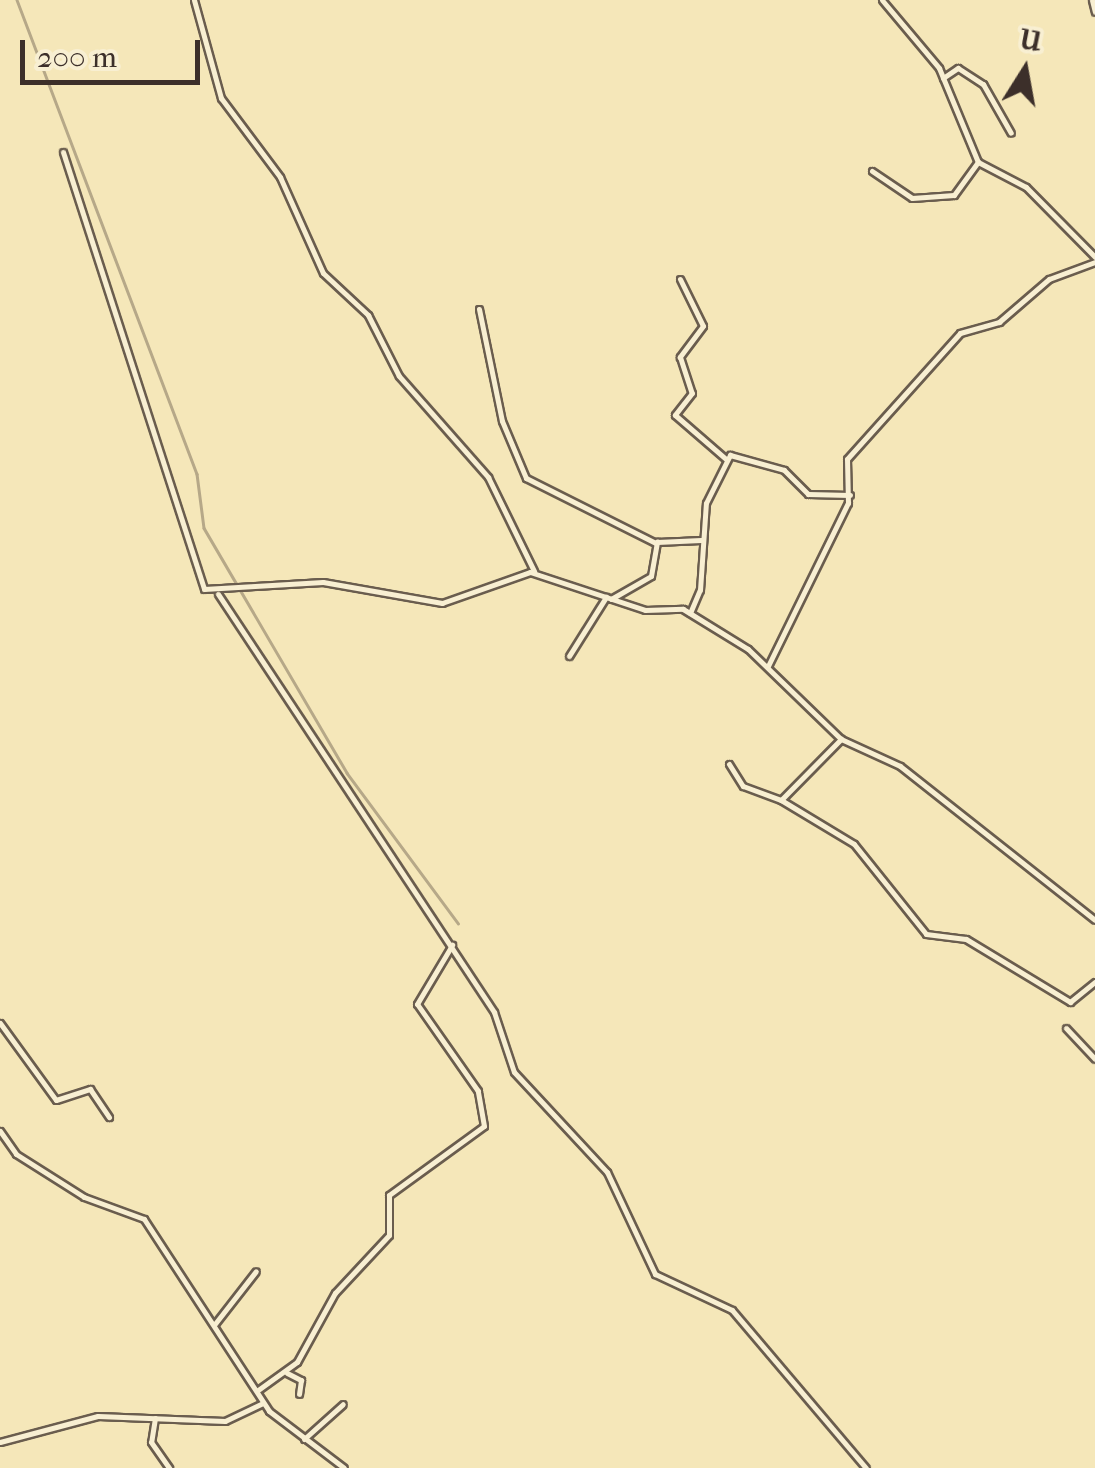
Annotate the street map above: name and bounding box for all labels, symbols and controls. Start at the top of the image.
scale bar [25,20,205,82]
north arrow [975,20,1075,120]
text: U [1017,22,1045,58]
text: 200 m [37,40,117,75]

